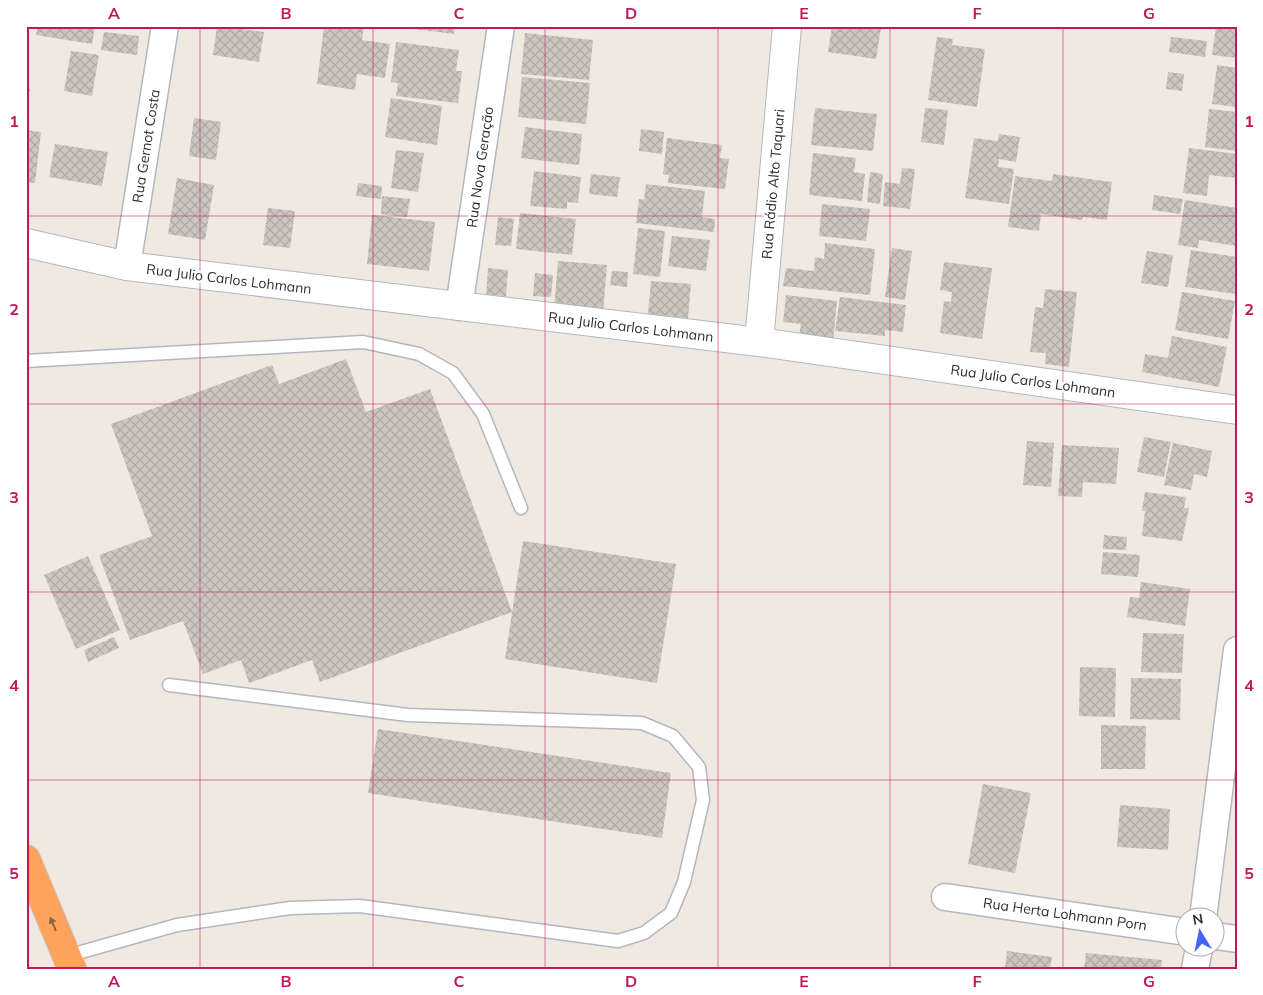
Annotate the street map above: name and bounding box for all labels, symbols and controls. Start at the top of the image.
text: A [108,3,120,23]
text: B [280,3,292,23]
text: C [454,3,465,23]
text: D [625,3,637,23]
text: E [799,3,809,23]
text: F [972,3,982,23]
text: G [1143,3,1155,23]
street label: Rua Gernot Costa [128,88,164,204]
street label: Rua Nova Geração [463,105,497,229]
street label: Rua Rádio Alto Taquari [757,108,789,260]
text: 1 [9,111,19,131]
text: 1 [1244,111,1254,131]
street label: Rua Julio Carlos Lohmann [145,260,313,298]
text: 2 [9,299,19,319]
text: 2 [1244,299,1254,319]
street label: Rua Julio Carlos Lohmann [547,308,715,346]
street label: Rua Julio Carlos Lohmann [949,361,1117,401]
text: 3 [9,487,19,507]
text: 3 [1244,487,1254,507]
text: 4 [9,675,19,695]
text: 4 [1244,675,1254,695]
text: 5 [9,863,19,883]
text: 5 [1244,863,1254,883]
street label: Rua Herta Lohmann Porn [982,894,1148,934]
north arrow [1176,908,1226,958]
text: N [1191,909,1205,929]
one-way arrow [49,917,57,931]
text: A [108,971,120,991]
text: B [280,971,292,991]
text: C [454,971,465,991]
text: D [625,971,637,991]
text: E [799,971,809,991]
text: F [972,971,982,991]
text: G [1143,971,1155,991]

